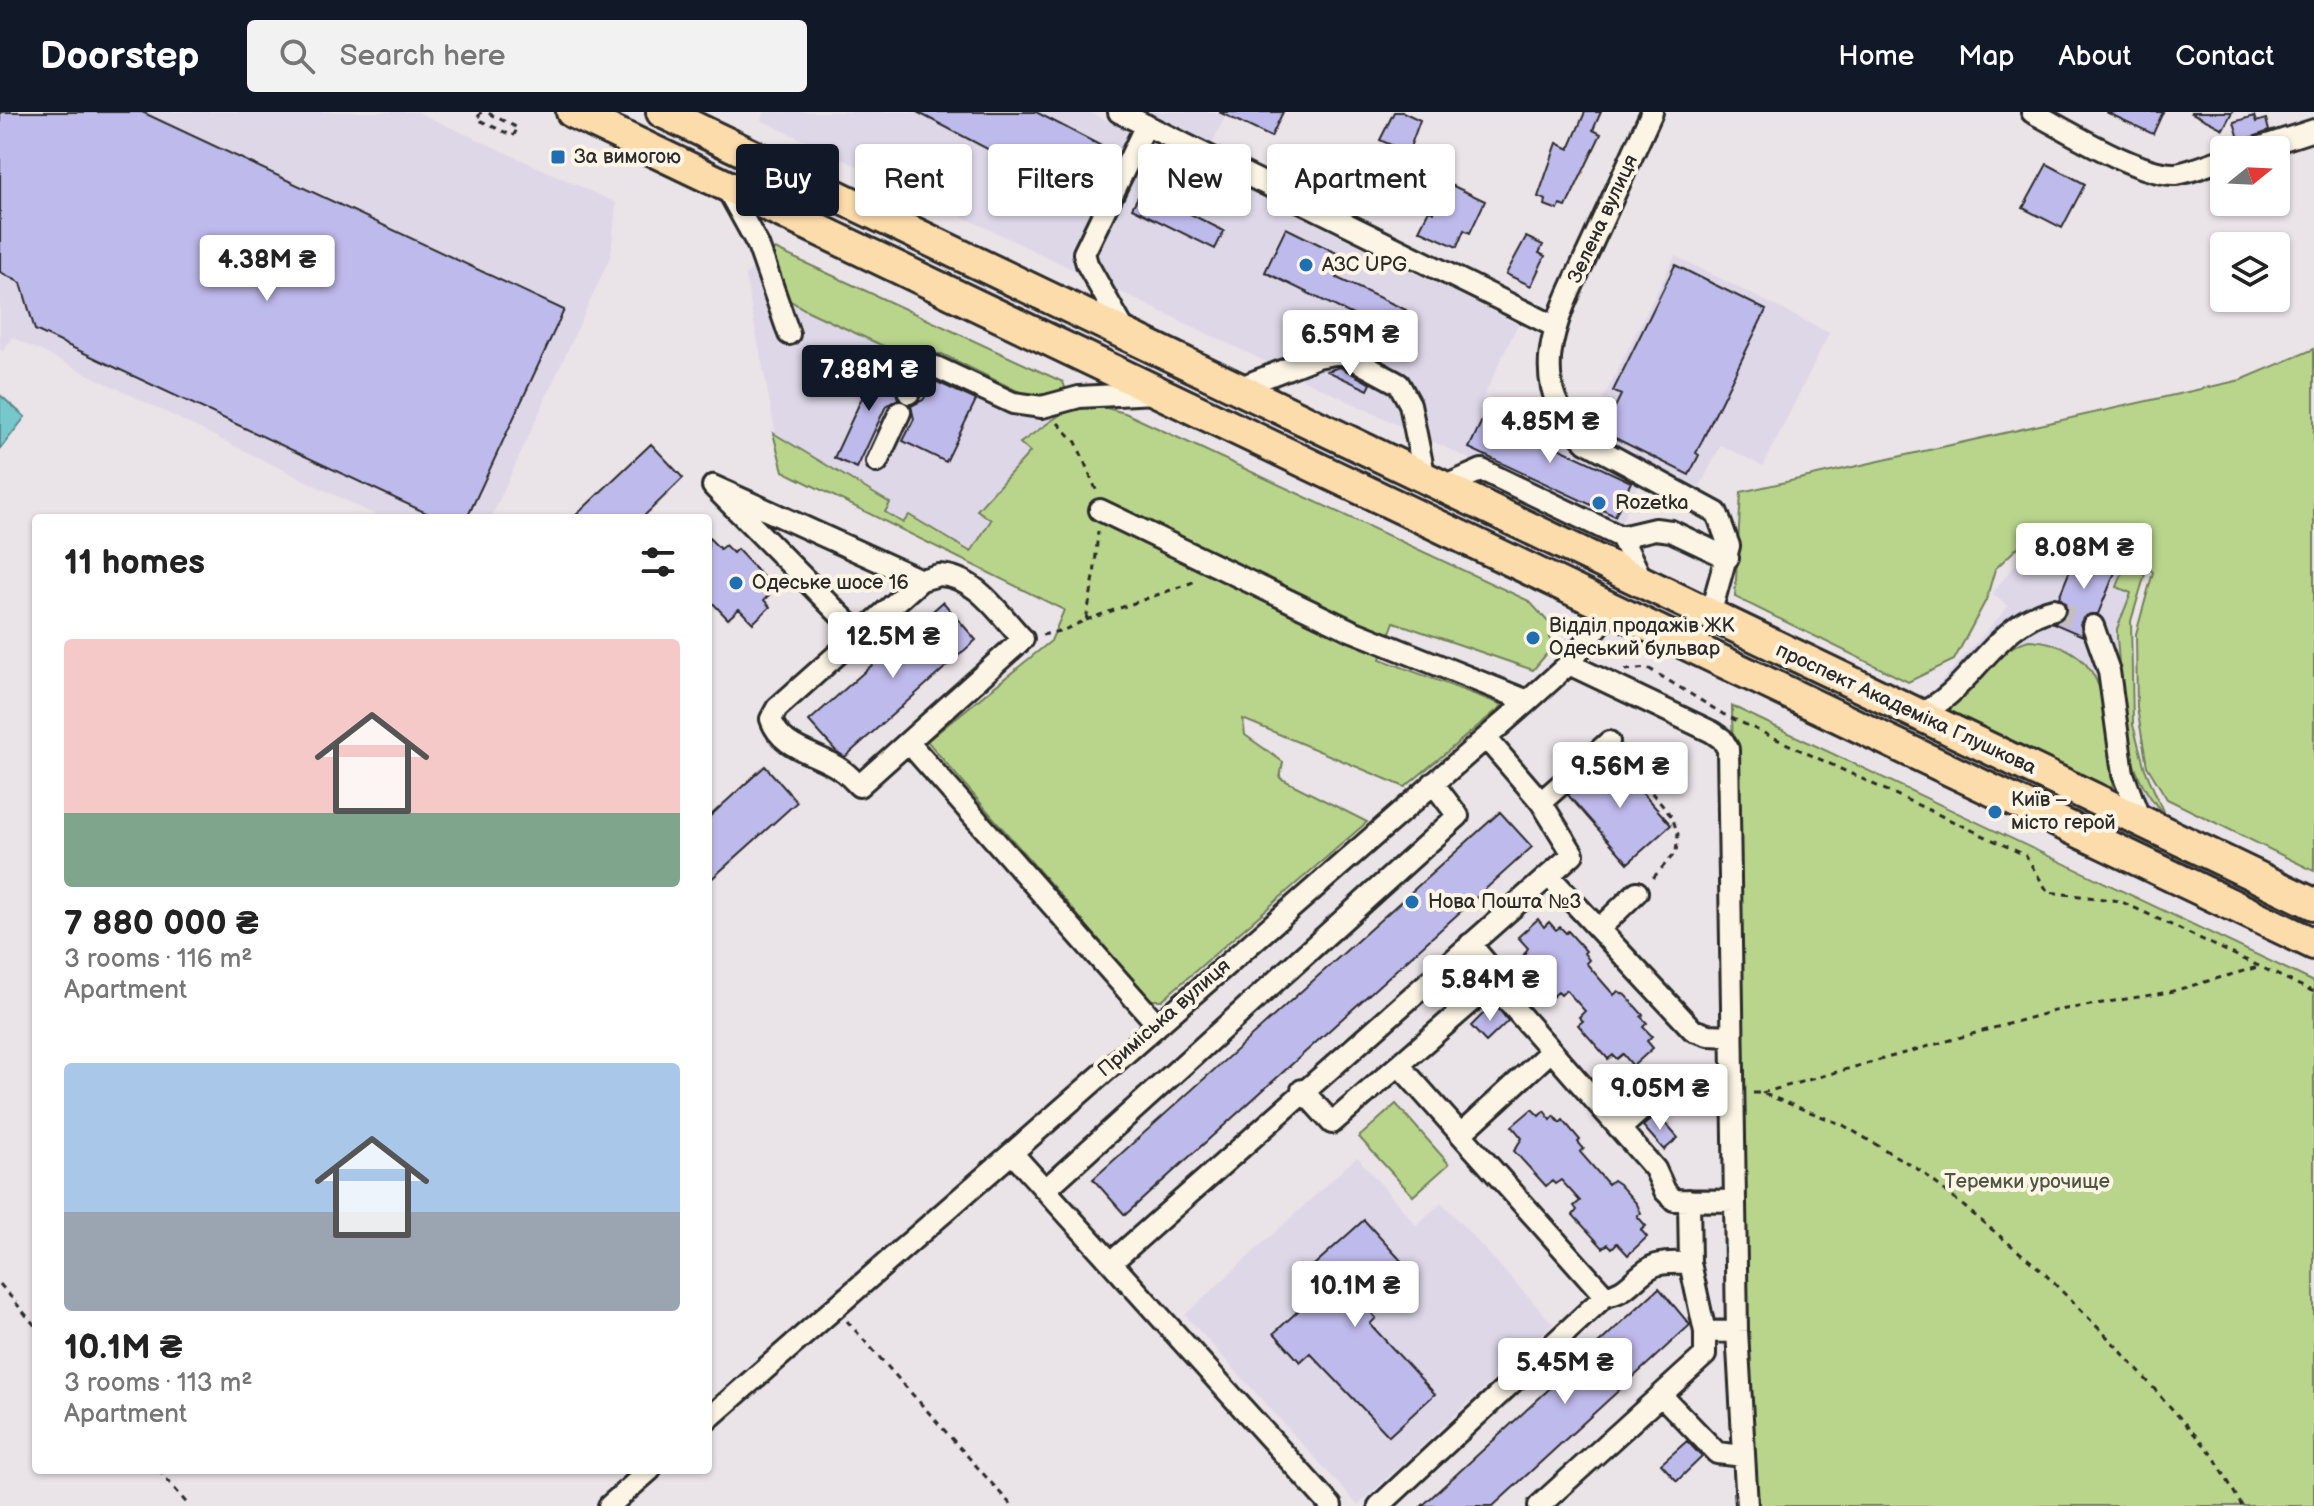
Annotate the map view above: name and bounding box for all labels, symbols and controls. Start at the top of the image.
search box [247,20,807,92]
text: Doorstep [40,34,199,79]
icon: search [275,34,319,78]
text: Search here [339,38,506,74]
text: Home [1838,40,1914,73]
text: Map [1958,40,2015,73]
text: About [2059,40,2131,73]
text: Contact [2175,40,2274,73]
north arrow [2210,136,2290,216]
map controls [2210,136,2290,312]
chip: Buy [736,144,839,216]
chip: Rent [855,144,972,216]
chip: Filters [988,144,1122,216]
chip: New [1138,144,1251,216]
chip: Apartment [1267,144,1455,216]
place label: За вимогою [574,145,681,169]
marker: За вимогою [549,148,567,166]
street label: Зелена вулиця [1563,151,1643,287]
button: layers [2210,232,2290,312]
pin: 4.38M ₴ [193,235,341,303]
text: 4.38M ₴ [218,245,316,276]
place label: АЗС UPG [1321,253,1407,277]
marker: АЗС UPG [1297,256,1315,274]
pin: 6.59M ₴ [1276,310,1424,378]
text: 6.59M ₴ [1301,320,1399,351]
pin: 7.88M ₴ [795,345,943,413]
text: 7.88M ₴ [820,355,918,386]
pin: 4.85M ₴ [1476,397,1624,465]
text: 4.85M ₴ [1501,407,1599,438]
place label: Rozetka [1615,491,1688,515]
marker: Rozetka [1590,494,1608,512]
pin: 8.08M ₴ [2010,523,2158,591]
text: 8.08M ₴ [2034,533,2134,564]
icon: filters [636,540,680,584]
text: 11 homes [64,542,205,583]
place label: Одеське шосе 16 [752,571,909,595]
marker: Одеське шосе 16 [727,574,745,592]
pin: 12.5M ₴ [819,612,967,680]
place label: Відділ продажів ЖК Одеський бульвар [1549,614,1735,661]
text: 12.5M ₴ [846,622,940,653]
marker: Відділ продажів ЖК Одеський бульвар [1524,629,1542,647]
street label: проспект Академіка Глушкова [1772,638,2040,780]
icon: home [300,691,444,835]
pin: 9.56M ₴ [1546,742,1694,810]
text: 9.56M ₴ [1571,752,1669,783]
place label: Київ – місто герой [2011,788,2116,835]
marker: Київ – місто герой [1986,803,2004,821]
place label: Нова Пошта №3 [1428,890,1582,914]
marker: Нова Пошта №3 [1403,893,1421,911]
text: 7 880 000 ₴ [64,903,259,944]
text: 3 rooms · 116 m² [64,944,253,975]
street label: Приміська вулиця [1093,954,1235,1082]
pin: 5.84M ₴ [1416,955,1564,1023]
text: 5.84M ₴ [1441,965,1539,996]
text: Apartment [64,975,187,1006]
pin: 9.05M ₴ [1586,1064,1734,1132]
text: 9.05M ₴ [1611,1074,1709,1105]
icon: home [300,1115,444,1259]
park label: Теремки урочище [1944,1170,2110,1194]
pin: 10.1M ₴ [1281,1261,1429,1329]
text: 10.1M ₴ [1310,1271,1400,1302]
text: 10.1M ₴ [64,1327,182,1368]
pin: 5.45M ₴ [1491,1338,1639,1406]
text: 5.45M ₴ [1516,1348,1614,1379]
text: 3 rooms · 113 m² [64,1368,253,1399]
text: Apartment [64,1399,187,1430]

